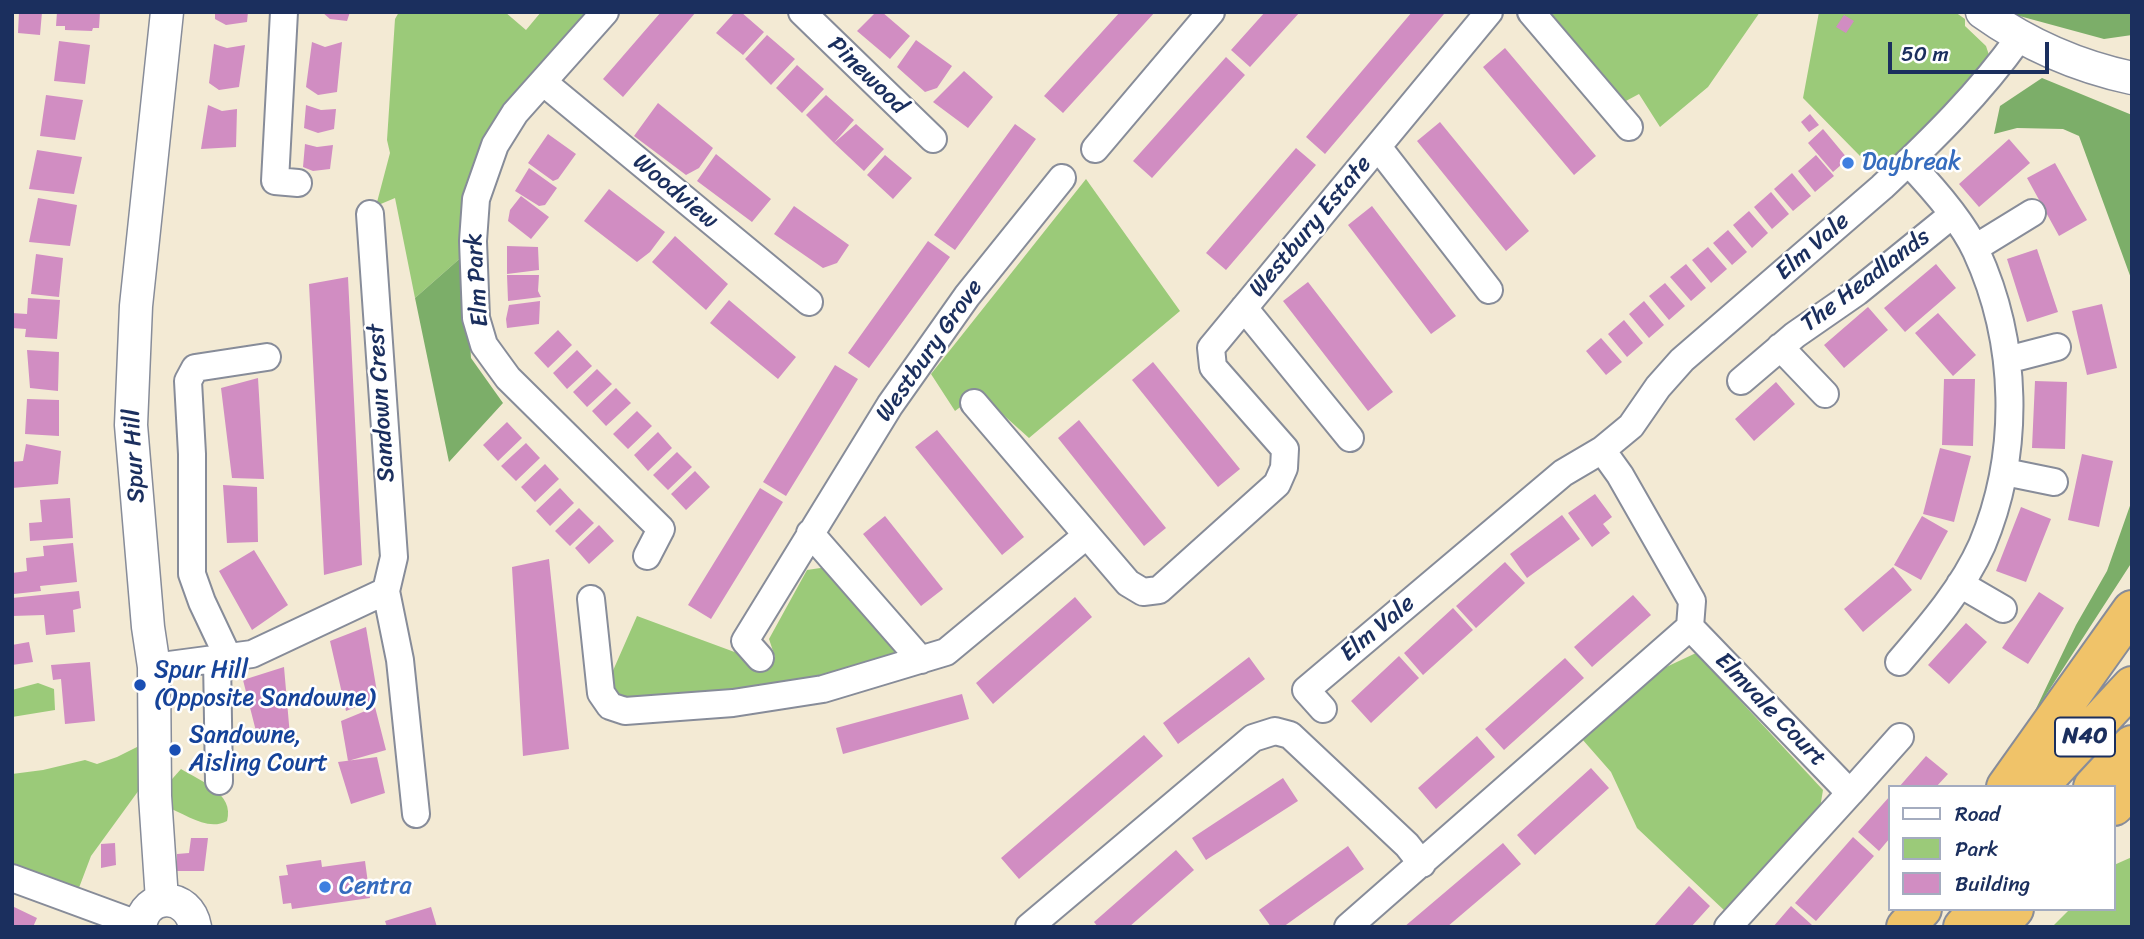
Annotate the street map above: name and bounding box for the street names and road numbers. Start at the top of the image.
street label: Pinewood [821,31,913,121]
street label: Woodview [627,148,723,236]
street label: Westbury Estate [1244,151,1378,303]
street label: Elm Vale [1770,207,1856,287]
street label: The Headlands [1796,223,1936,339]
street label: Elm Park [460,232,496,328]
street label: Westbury Grove [870,274,990,428]
street label: Sandown Crest [362,323,402,483]
street label: Spur Hill [118,408,152,504]
street label: Elm Vale [1335,589,1421,669]
street label: Elmvale Court [1708,647,1832,773]
road number: N40 [2055,718,2115,757]

